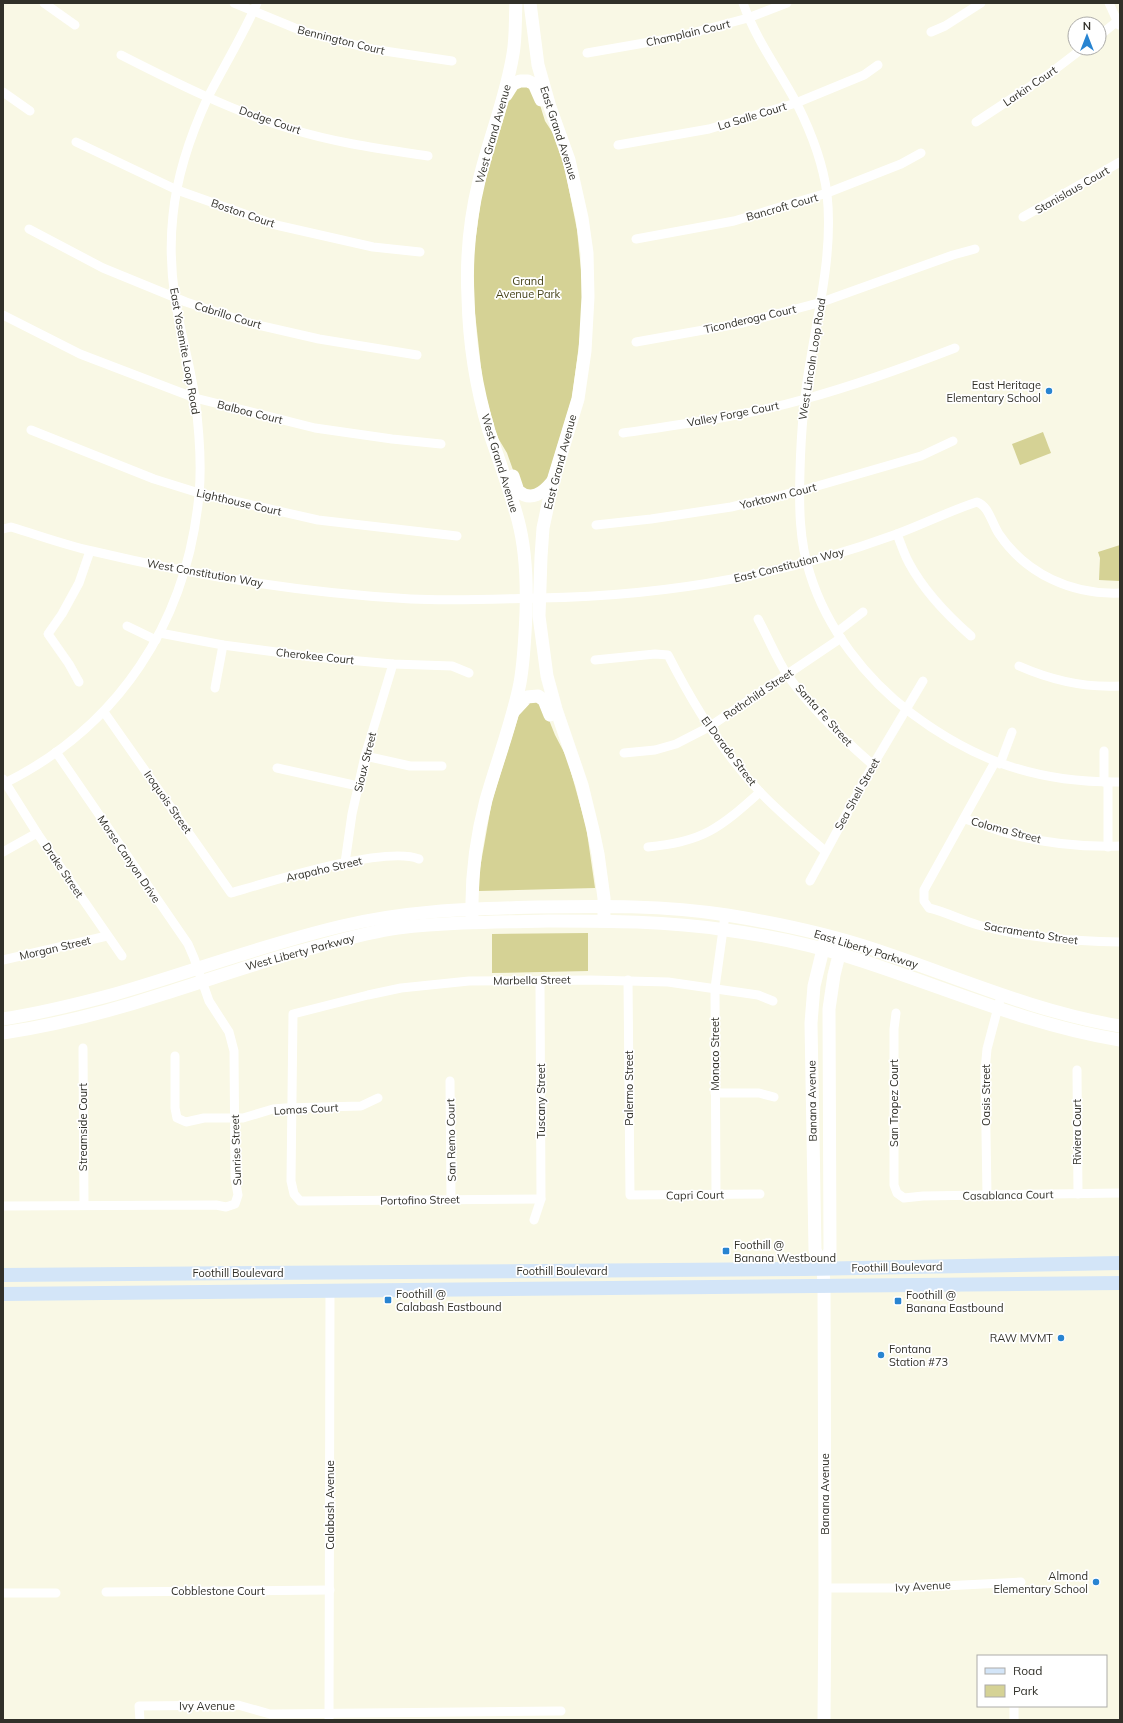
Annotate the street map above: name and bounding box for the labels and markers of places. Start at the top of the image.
place label: East Heritage Elementary School [946,378,1041,405]
marker: East Heritage Elementary School [1044,386,1054,396]
place label: Foothill @ Banana Westbound [734,1238,836,1265]
marker: Foothill @ Banana Westbound [721,1246,731,1256]
place label: Foothill @ Calabash Eastbound [396,1287,502,1314]
place label: Foothill @ Banana Eastbound [906,1288,1004,1315]
marker: Foothill @ Calabash Eastbound [383,1295,393,1305]
marker: Foothill @ Banana Eastbound [893,1296,903,1306]
place label: RAW MVMT [990,1331,1053,1345]
marker: RAW MVMT [1056,1333,1066,1343]
place label: Fontana Station #73 [889,1342,948,1369]
marker: Fontana Station #73 [876,1350,886,1360]
place label: Almond Elementary School [993,1569,1088,1596]
marker: Almond Elementary School [1091,1577,1101,1587]

